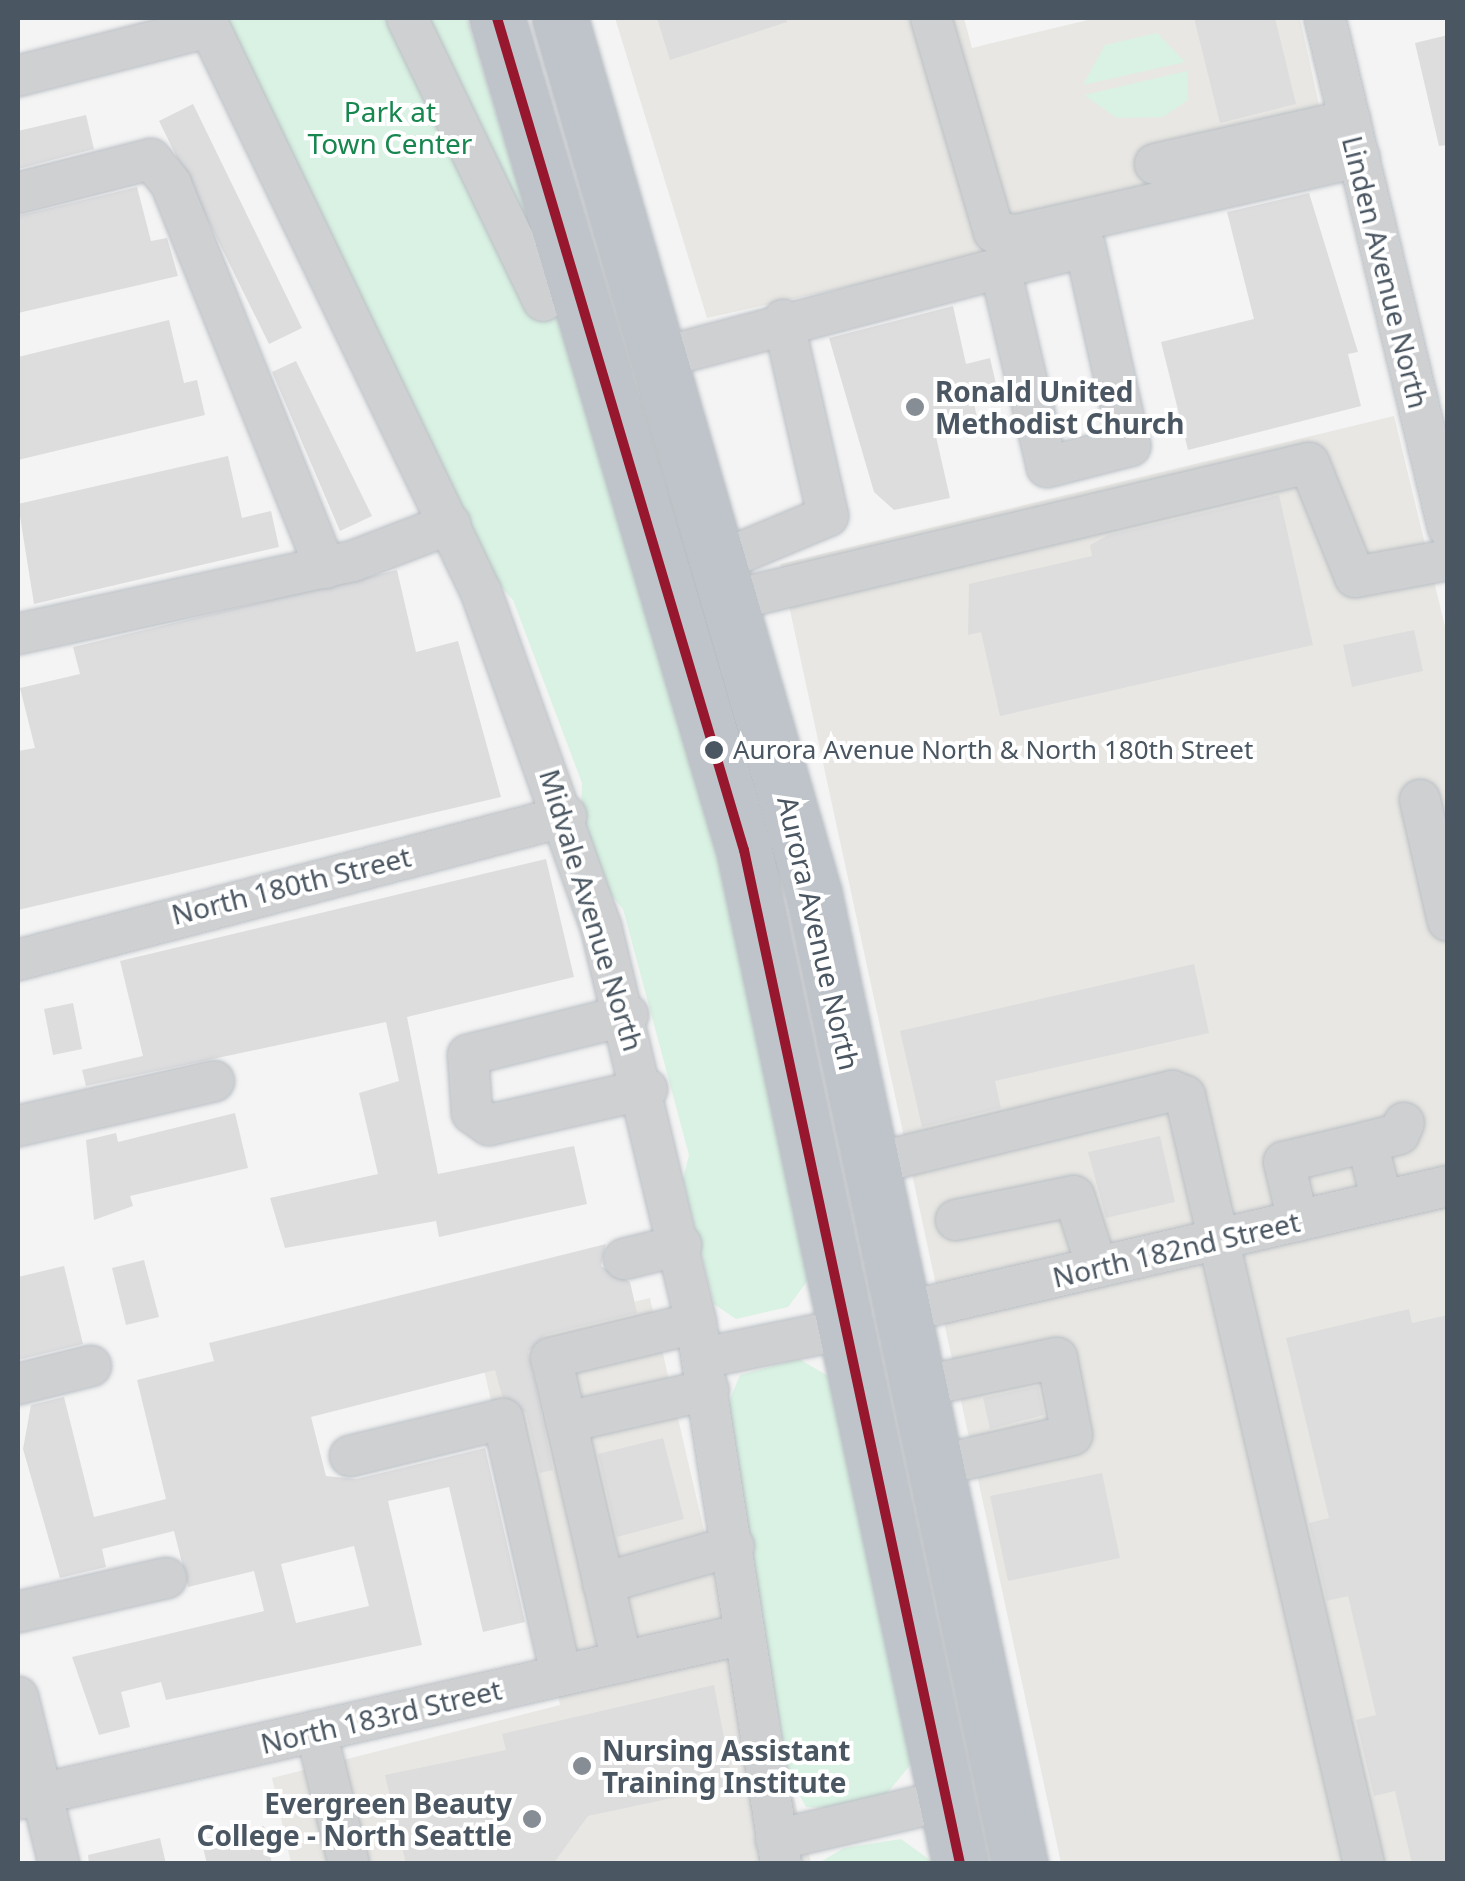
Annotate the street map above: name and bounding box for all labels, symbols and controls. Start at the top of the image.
park label: Park at Town Center [308,94,472,160]
street label: Linden Avenue North [1336,132,1436,412]
place label: Ronald United Methodist Church [935,374,1185,440]
marker: Ronald United Methodist Church [904,396,926,418]
place label: Aurora Avenue North & North 180th Street [733,734,1253,766]
marker: Aurora Avenue North & North 180th Street [704,740,724,760]
street label: Midvale Avenue North [533,765,651,1055]
street label: Aurora Avenue North [771,793,867,1073]
street label: North 180th Street [168,839,414,931]
street label: North 182nd Street [1049,1204,1303,1294]
street label: North 183rd Street [257,1672,505,1760]
place label: Nursing Assistant Training Institute [602,1733,850,1799]
marker: Nursing Assistant Training Institute [571,1755,593,1777]
place label: Evergreen Beauty College - North Seattle [196,1786,512,1852]
marker: Evergreen Beauty College - North Seattle [521,1808,543,1830]

